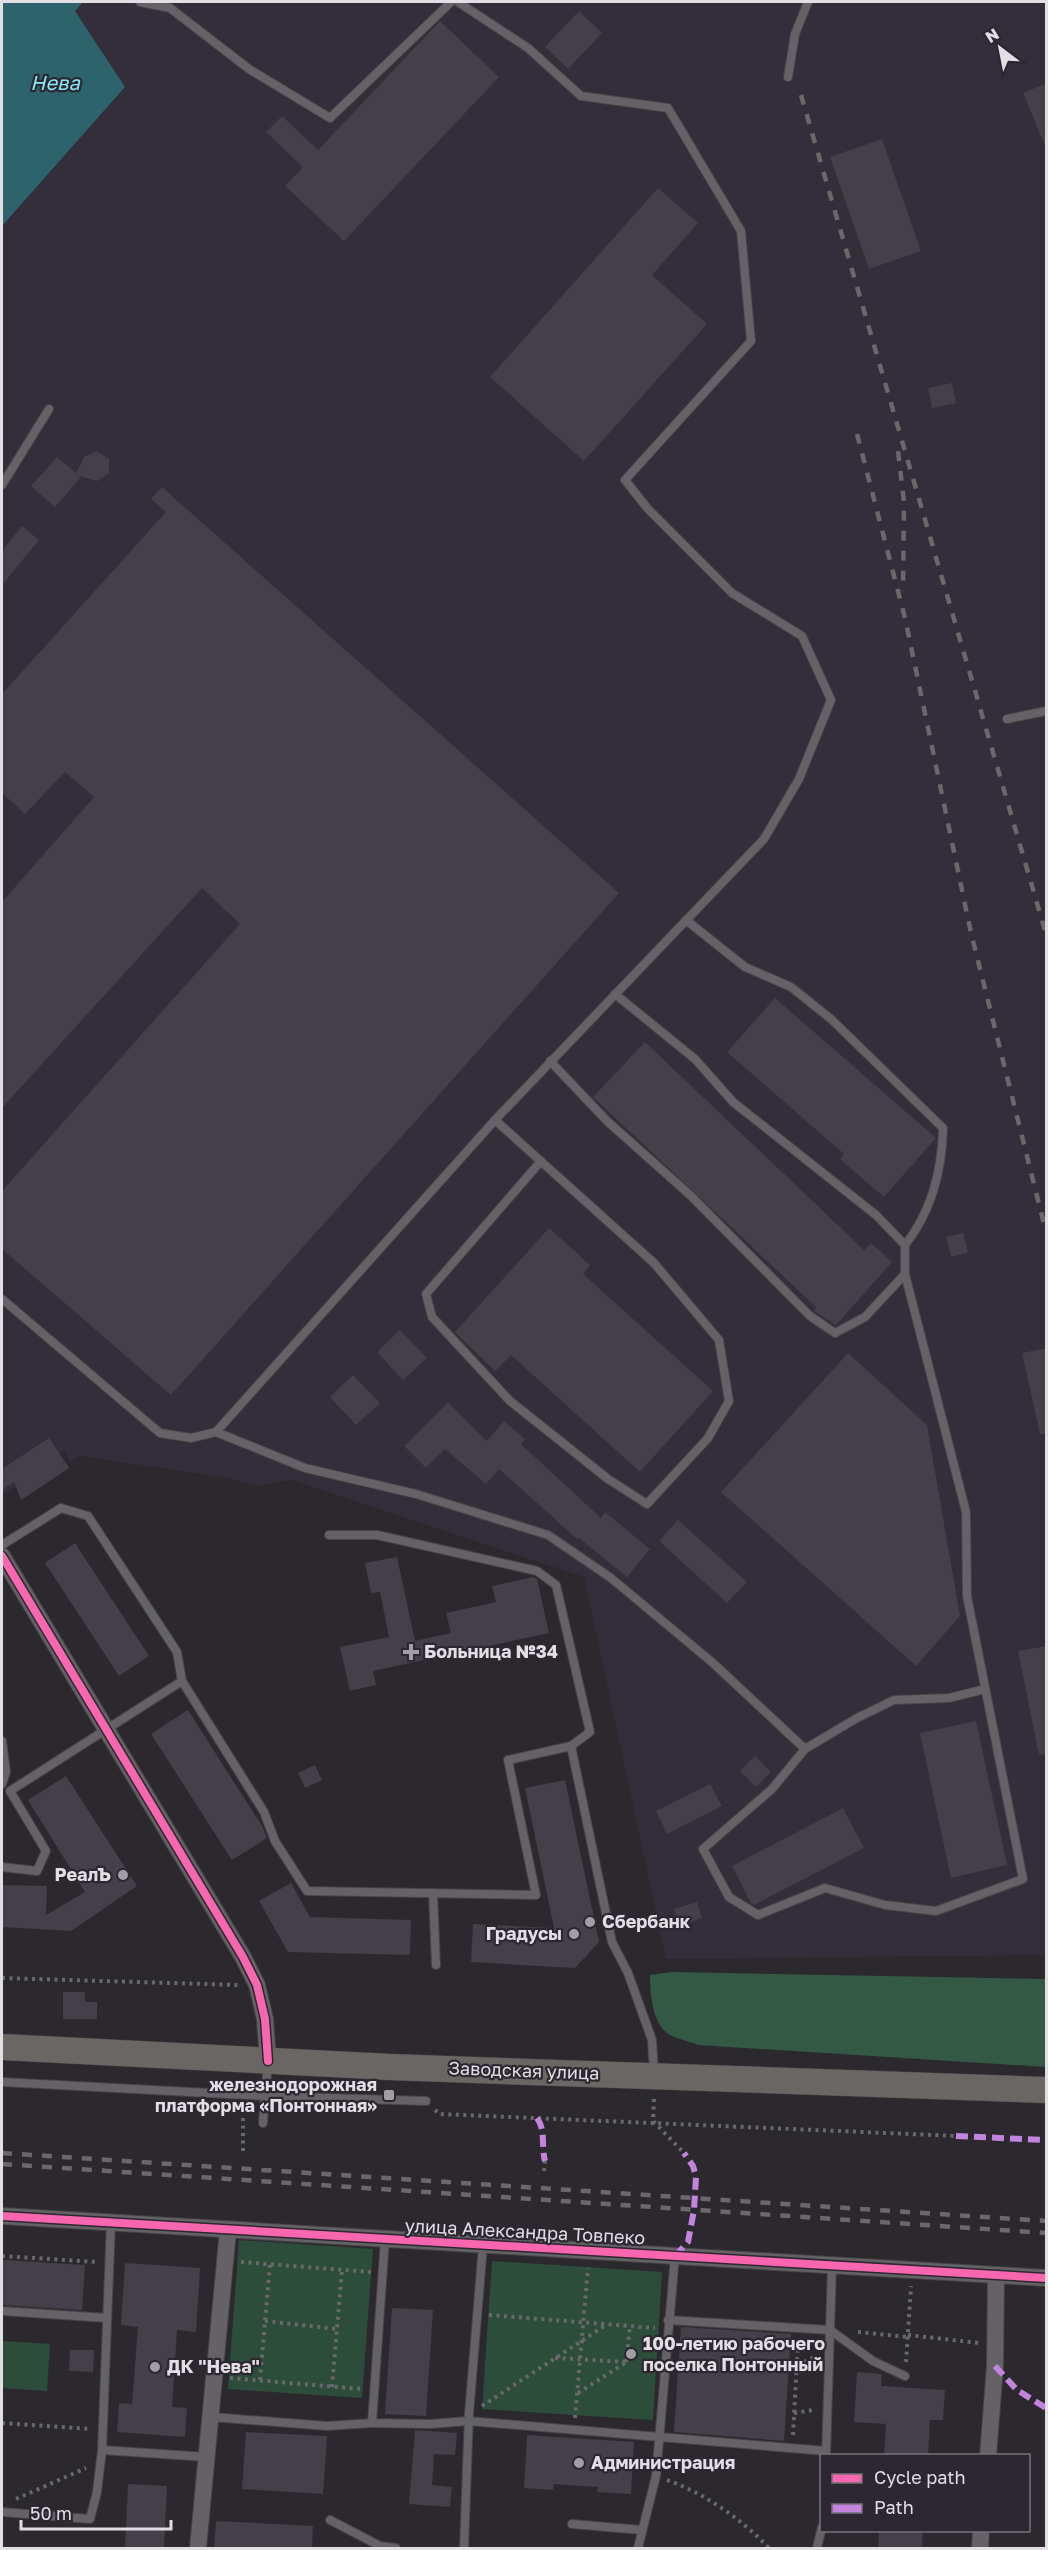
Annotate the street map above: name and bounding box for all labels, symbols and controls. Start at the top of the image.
north arrow [970,18,1030,78]
text: N [982,24,1003,47]
water label: Нева [30,70,80,94]
place label: Больница №34 [424,1640,558,1662]
marker: Больница №34 [402,1643,420,1661]
place label: РеалЪ [55,1863,111,1885]
marker: РеалЪ [116,1868,130,1882]
place label: Сбербанк [602,1910,691,1932]
marker: Сбербанк [583,1915,597,1929]
place label: Градусы [486,1922,562,1944]
marker: Градусы [567,1927,581,1941]
street label: Заводская улица [448,2056,600,2084]
place label: железнодорожная платформа «Понтонная» [155,2073,377,2116]
marker: железнодорожная платформа «Понтонная» [382,2088,396,2102]
street label: улица Александра Товпеко [404,2214,646,2248]
place label: 100-летию рабочего поселка Понтонный [643,2332,825,2375]
marker: 100-летию рабочего поселка Понтонный [624,2347,638,2361]
place label: ДК "Нева" [167,2355,260,2377]
marker: ДК "Нева" [148,2360,162,2374]
place label: Администрация [591,2451,735,2473]
legend [820,2454,1030,2532]
marker: Администрация [572,2456,586,2470]
text: Cycle path [874,2466,966,2488]
scale bar [21,2493,171,2531]
text: Path [874,2496,914,2518]
text: 50 m [30,2502,72,2524]

